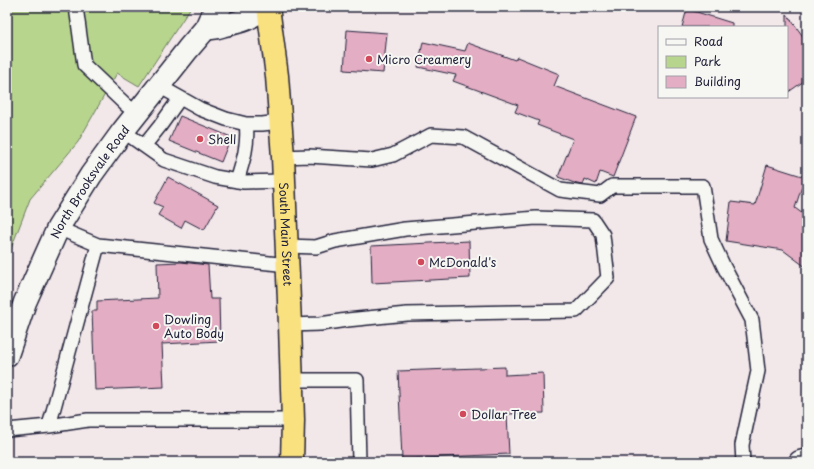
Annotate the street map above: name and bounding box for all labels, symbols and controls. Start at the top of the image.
legend [658,26,788,98]
text: Road [694,32,723,50]
place label: Micro Creamery [377,50,471,68]
text: Park [694,52,721,70]
marker: Micro Creamery [364,54,374,64]
text: Building [694,72,741,90]
street label: North Brooksvale Road [46,121,133,241]
place label: Shell [208,130,236,148]
marker: Shell [195,134,205,144]
street label: South Main Street [275,182,297,287]
place label: McDonald's [429,253,497,271]
marker: McDonald's [416,257,426,267]
place label: Dowling Auto Body [164,310,224,342]
marker: Dowling Auto Body [151,321,161,331]
place label: Dollar Tree [471,405,537,423]
marker: Dollar Tree [458,409,468,419]

